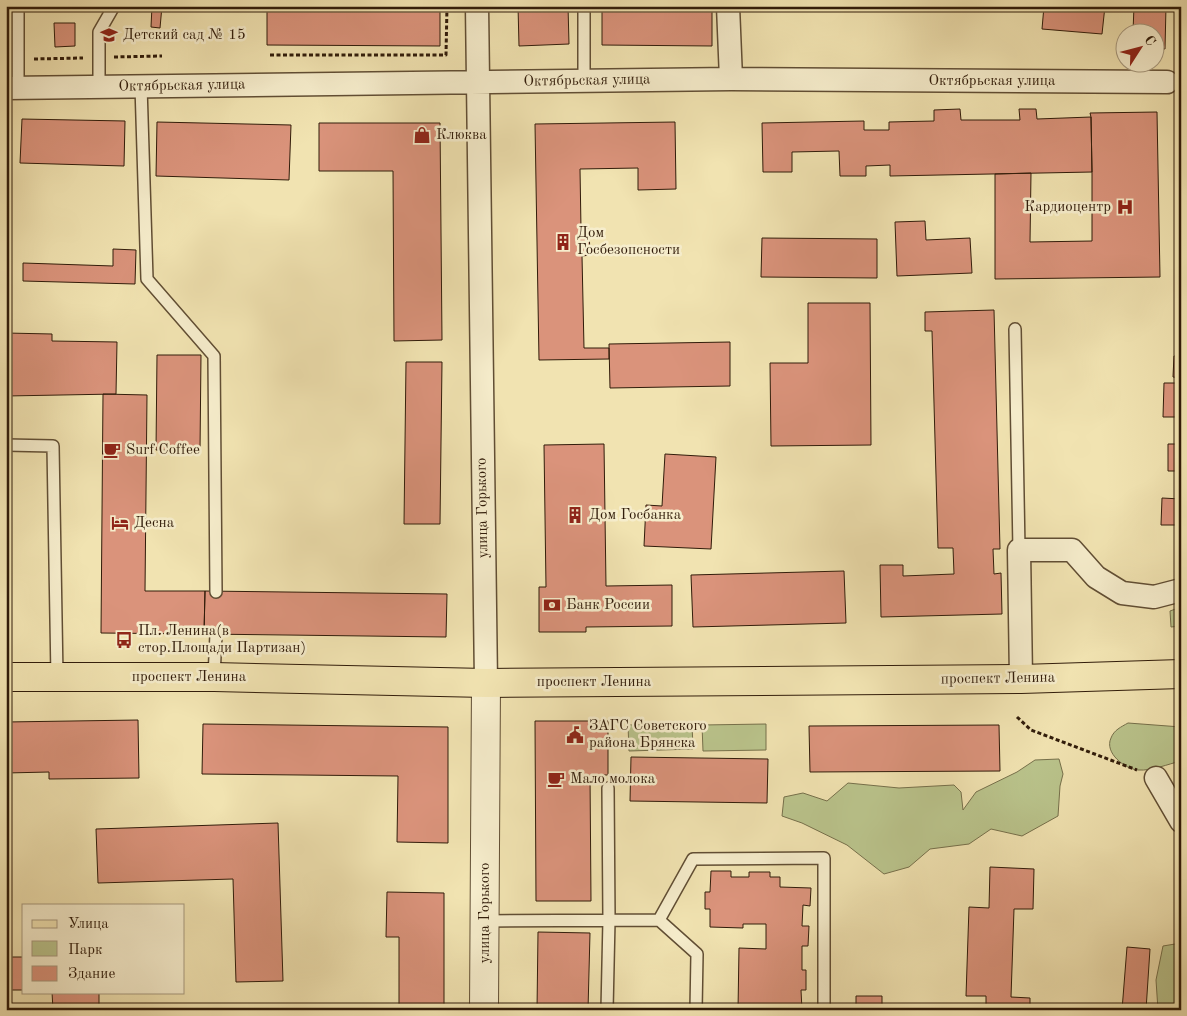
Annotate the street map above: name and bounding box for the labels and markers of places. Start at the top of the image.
school or university icon: Детский сад № 15 [99,25,119,45]
place label: Детский сад № 15 [123,28,246,43]
shop icon: Клюква [412,125,432,145]
place label: Клюква [436,128,487,143]
hospital icon: Кардиоцентр [1115,197,1135,217]
place label: Кардиоцентр [1024,200,1111,215]
place label: Дом Госбезопсности [577,226,680,258]
building icon: Дом Госбезопсности [553,232,573,252]
cafe icon: Surf Coffee [102,440,122,460]
place label: Surf Coffee [126,443,200,458]
building icon: Дом Госбанка [565,505,585,525]
place label: Дом Госбанка [589,508,682,523]
hotel icon: Десна [110,513,130,533]
place label: Десна [134,516,175,531]
bank icon: Банк России [542,595,562,615]
place label: Банк России [566,598,650,613]
place label: Пл. Ленина(в стор.Площади Партизан) [138,624,306,656]
bus stop icon: Пл. Ленина(в стор.Площади Партизан) [114,630,134,650]
place label: ЗАГС Советского района Брянска [589,719,707,751]
public building icon: ЗАГС Советского района Брянска [565,725,585,745]
cafe icon: Мало молока [546,769,566,789]
place label: Мало молока [570,772,656,787]

